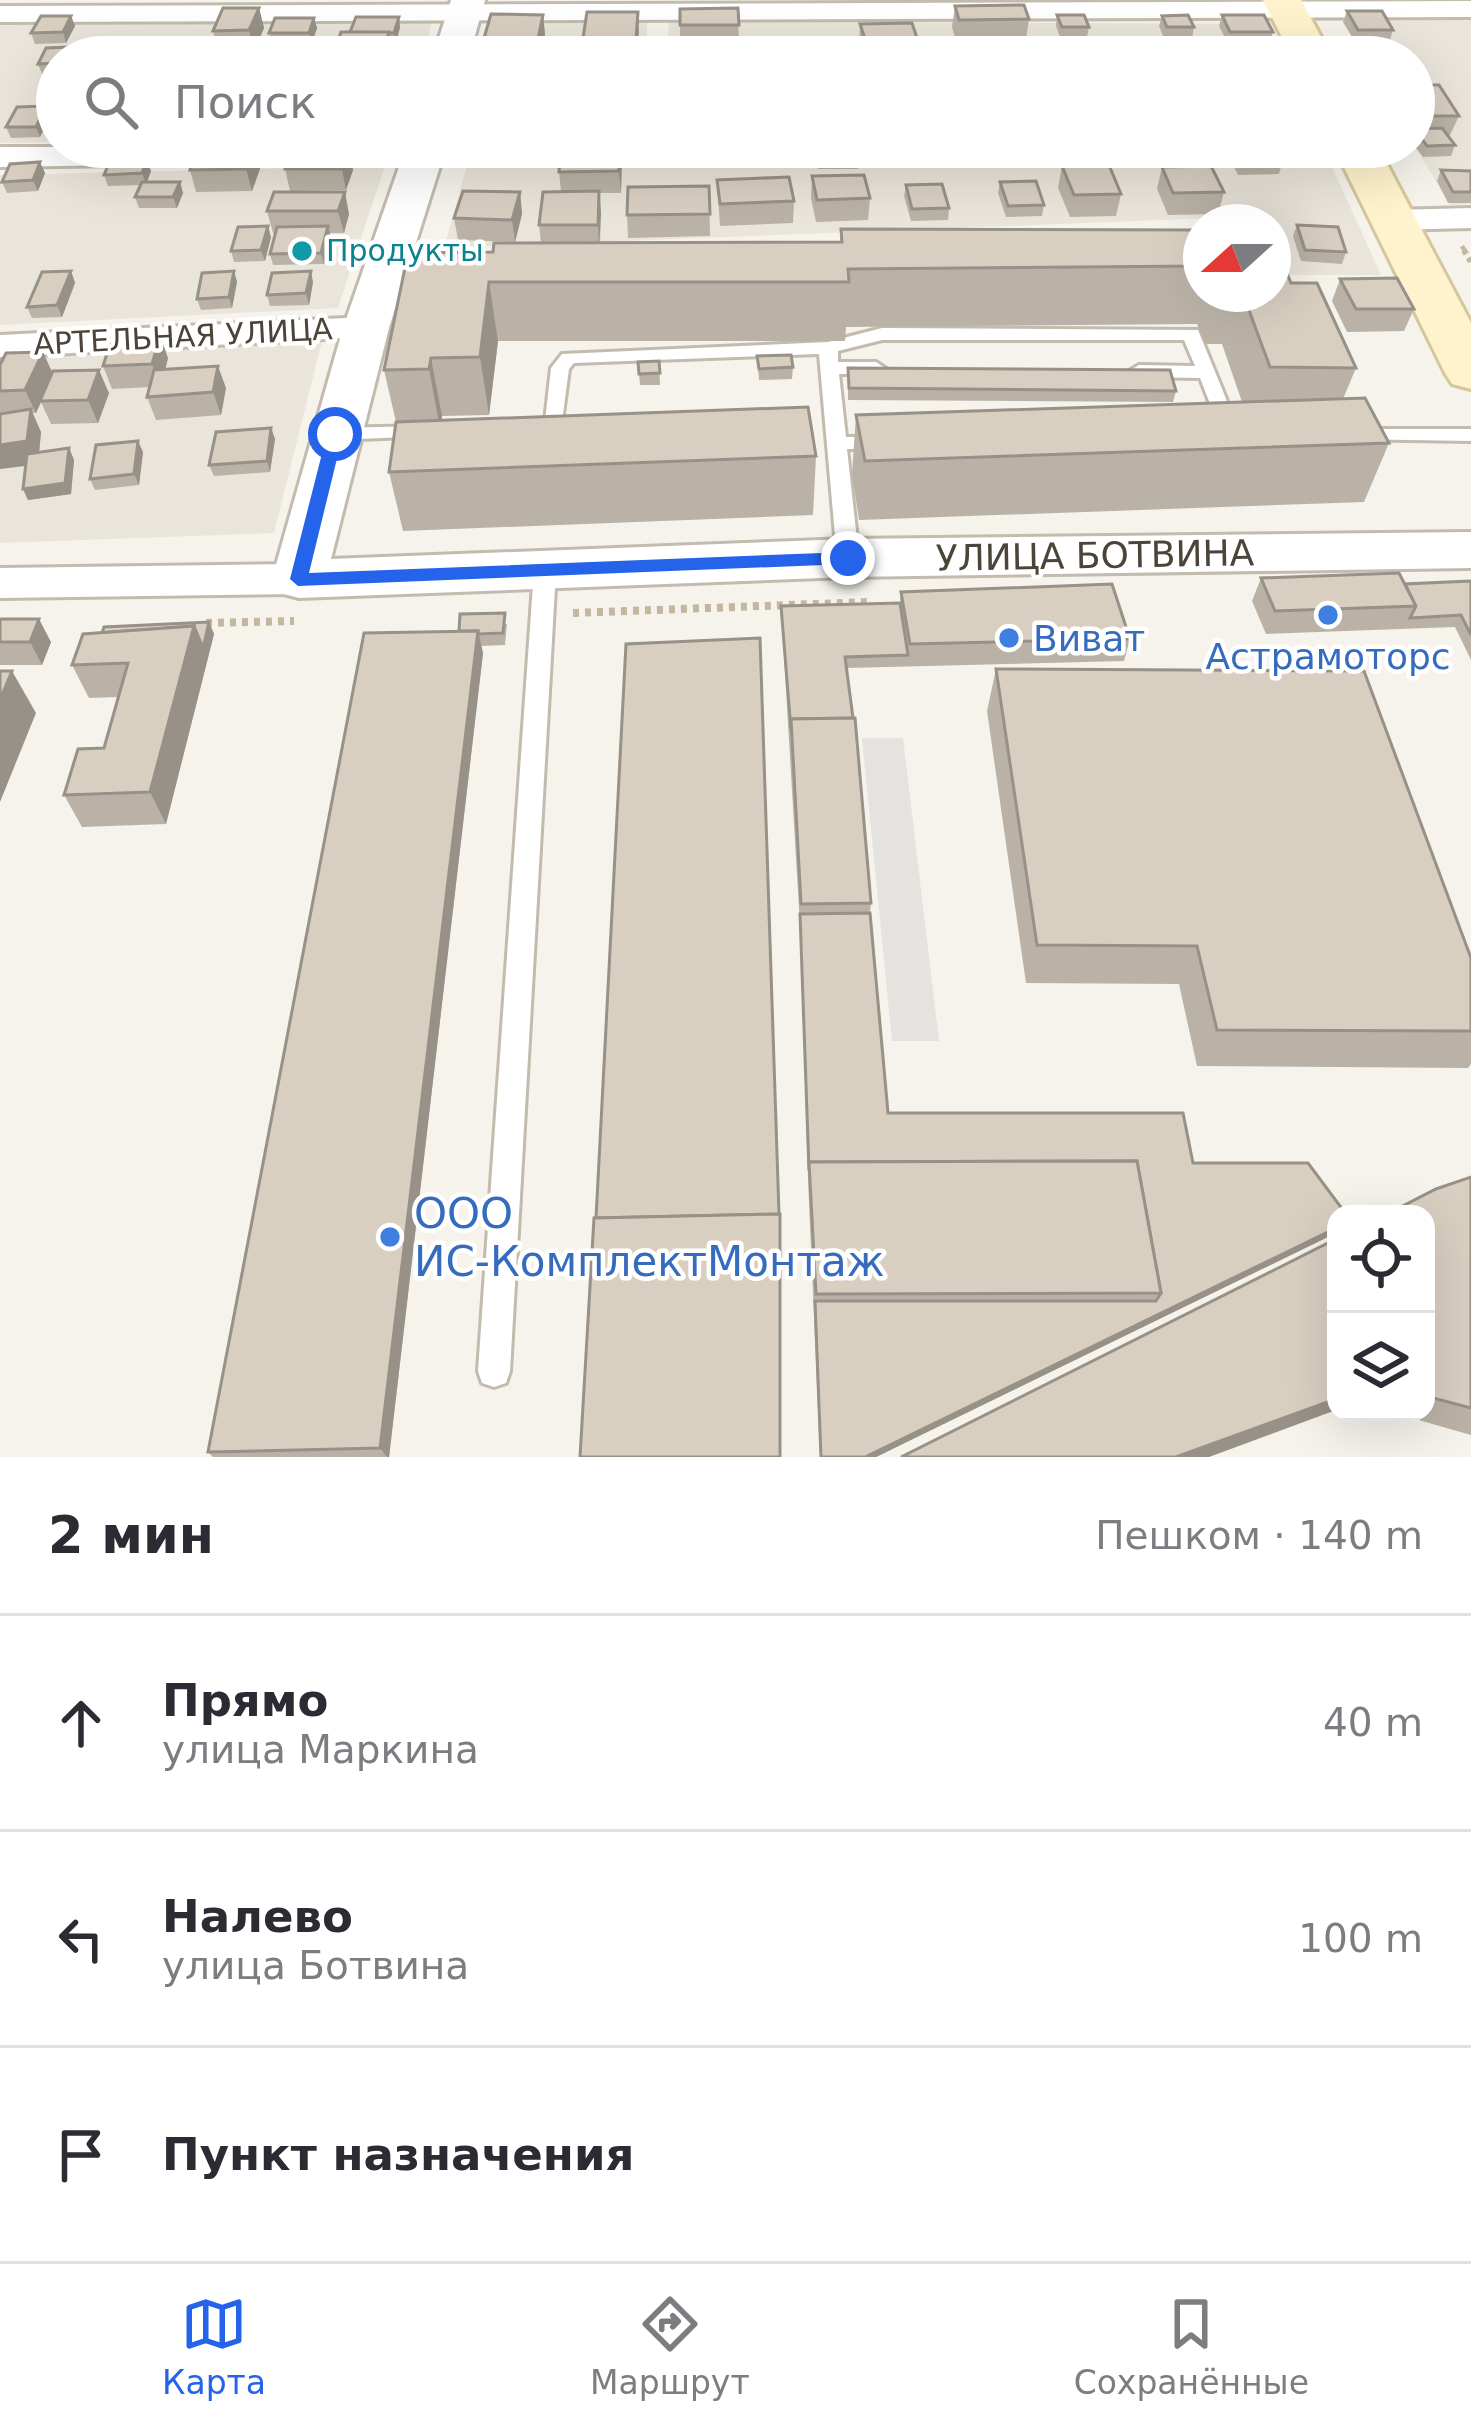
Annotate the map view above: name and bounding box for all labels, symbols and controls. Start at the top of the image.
search box [36,36,1435,168]
icon: search [78,69,144,135]
text: Поиск [174,76,317,129]
north arrow [1183,204,1291,312]
place label: Продукты [326,233,484,268]
marker: Продукты [289,238,315,264]
street label: АРТЕЛЬНАЯ УЛИЦА [32,311,334,362]
route start [308,407,362,461]
route end [821,531,875,585]
street label: УЛИЦА БОТВИНА [936,532,1255,579]
marker: Астрамоторс [1315,602,1341,628]
place label: Виват [1033,618,1145,659]
marker: Виват [996,625,1022,651]
place label: Астрамоторс [1205,636,1451,677]
place label: ООО ИС-КомплектМонтаж [414,1189,885,1286]
map controls [1327,1205,1435,1421]
button: locate [1327,1205,1435,1313]
marker: ООО ИС-КомплектМонтаж [377,1224,403,1250]
button: layers [1327,1313,1435,1421]
text: 2 мин [48,1506,214,1565]
text: Пешком · 140 m [1095,1513,1423,1558]
text: Прямо [162,1674,328,1727]
icon: ahead [48,1690,114,1756]
text: 40 m [1323,1700,1423,1745]
text: улица Маркина [162,1727,479,1772]
text: Налево [162,1890,353,1943]
icon: left [48,1906,114,1972]
text: 100 m [1298,1916,1423,1961]
text: улица Ботвина [162,1943,469,1988]
icon: arrive [48,2122,114,2188]
text: Пункт назначения [162,2128,634,2181]
tab: Карта [162,2291,266,2402]
tab: Маршрут [590,2291,750,2402]
tab: Сохранённые [1074,2291,1309,2402]

